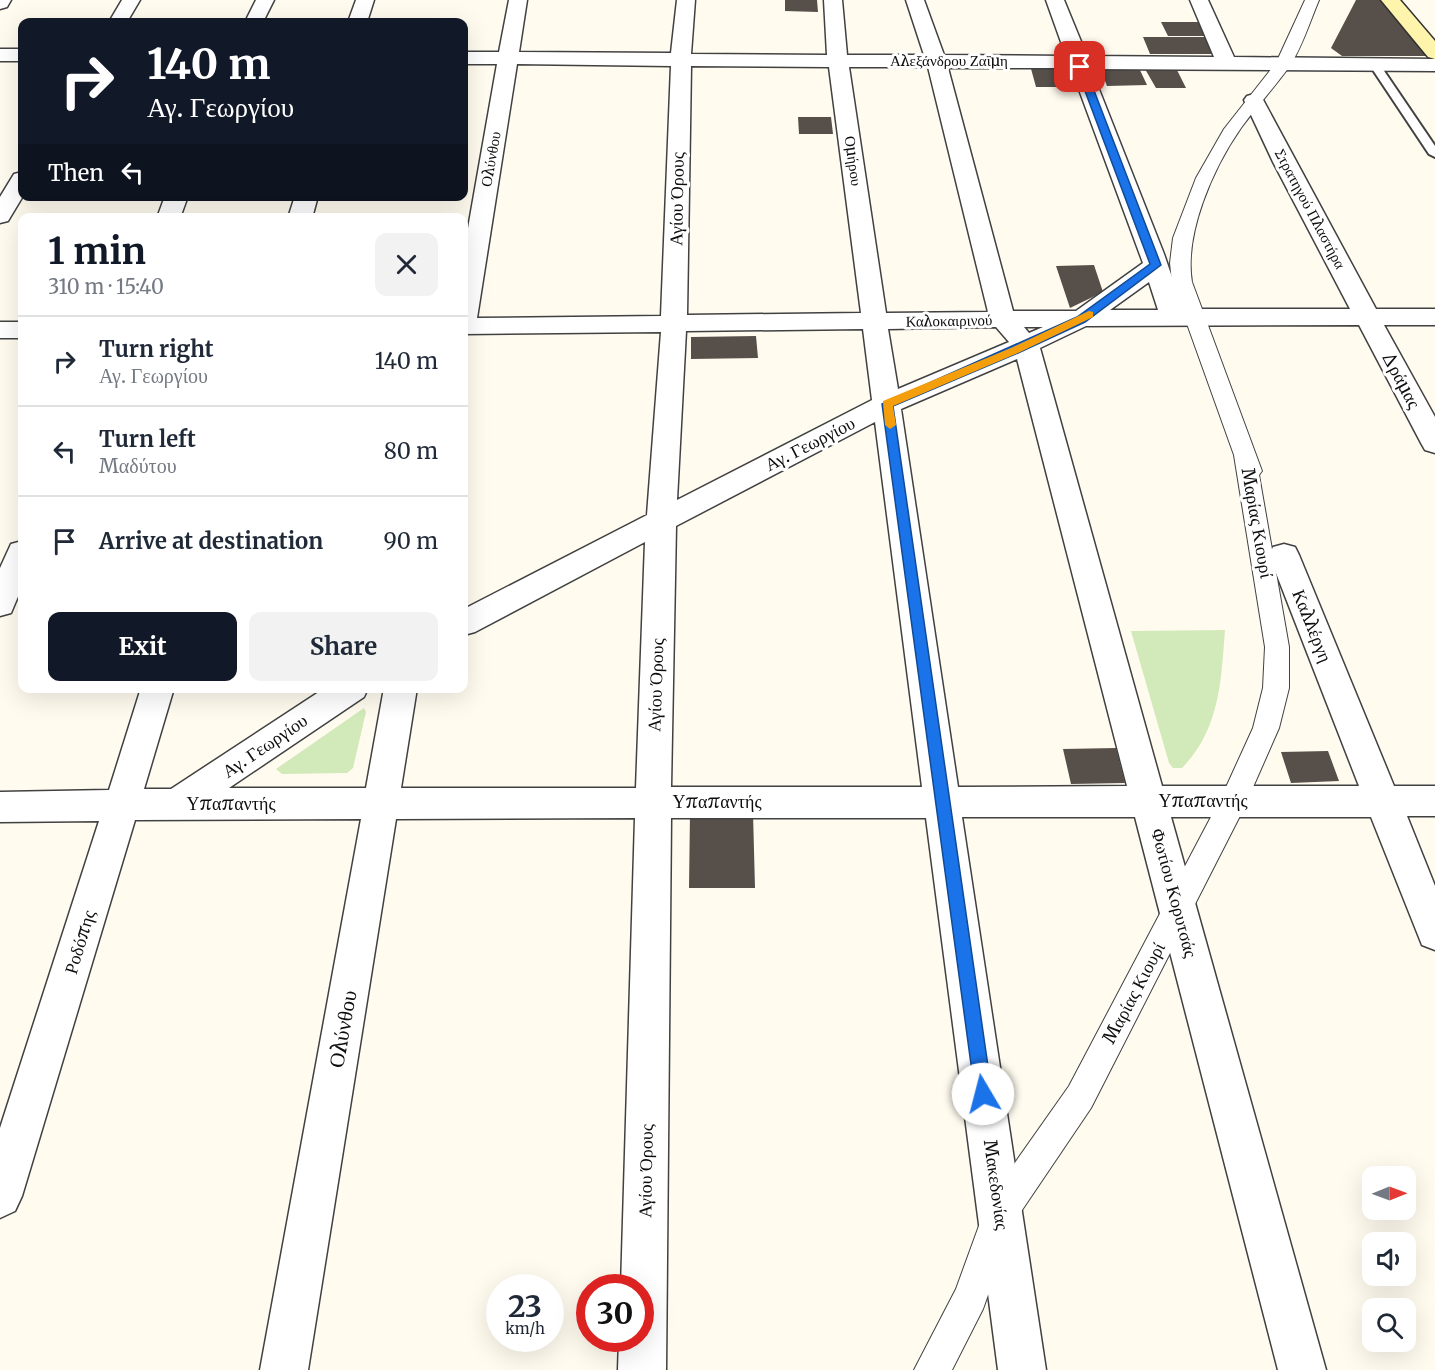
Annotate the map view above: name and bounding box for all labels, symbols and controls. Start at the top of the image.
text: 140 m [147,38,270,90]
pin [1054,41,1105,92]
icon: right [48,42,126,120]
icon: arrive [1063,50,1096,83]
street label: Αλεξάνδρου Ζαΐμη [890,51,1008,70]
text: Αγ. Γεωργίου [147,90,294,124]
street label: Ολύνθου [476,130,505,188]
street label: Ομήρου [841,135,866,187]
street label: Στρατηγού Πλαστήρα [1271,145,1350,272]
street label: Αγίου Όρους [664,152,689,246]
icon: left [116,156,149,189]
text: Then [48,159,104,187]
text: 1 min [48,229,146,274]
button: close [375,233,438,296]
text: 310 m · 15:40 [48,274,164,299]
street label: Καλοκαιρινού [905,310,993,331]
text: Turn right [99,335,213,363]
icon: right [48,345,81,378]
text: 140 m [375,347,438,375]
street label: Δράμας [1377,347,1426,412]
text: Αγ. Γεωργίου [99,363,208,388]
street label: Αγ. Γεωργίου [761,411,859,476]
text: Turn left [99,425,196,453]
icon: left [48,435,81,468]
text: 80 m [384,437,438,465]
text: Μαδύτου [99,453,177,478]
street label: Μαρίας Κιουρί [1236,466,1279,580]
icon: arrive [48,525,81,558]
text: Arrive at destination [99,527,323,555]
text: 90 m [383,527,438,555]
street label: Καλλέργη [1287,586,1337,666]
button: Exit [48,612,237,681]
button: Share [249,612,438,681]
street label: Αγίου Όρους [642,638,669,732]
street label: Αγ. Γεωργίου [218,709,312,783]
street label: Υπαπαντής [1158,789,1248,812]
street label: Υπαπαντής [672,790,762,813]
street label: Υπαπαντής [186,792,276,815]
street label: Φωτίου Κορυτσάς [1146,826,1203,960]
street label: Ροδόπης [59,907,100,977]
street label: Μαρίας Κιουρί [1097,938,1170,1047]
street label: Ολύνθου [322,988,363,1070]
position arrow [951,1062,1015,1126]
street label: Αγίου Όρους [633,1124,658,1218]
street label: Μακεδονίας [979,1138,1014,1232]
north arrow [1362,1166,1416,1220]
map controls [1362,1166,1416,1352]
button: sound [1362,1232,1416,1286]
speed limit sign: 30 [576,1274,654,1352]
text: 23 [508,1287,542,1325]
button: search [1362,1298,1416,1352]
text: km/h [505,1319,545,1338]

